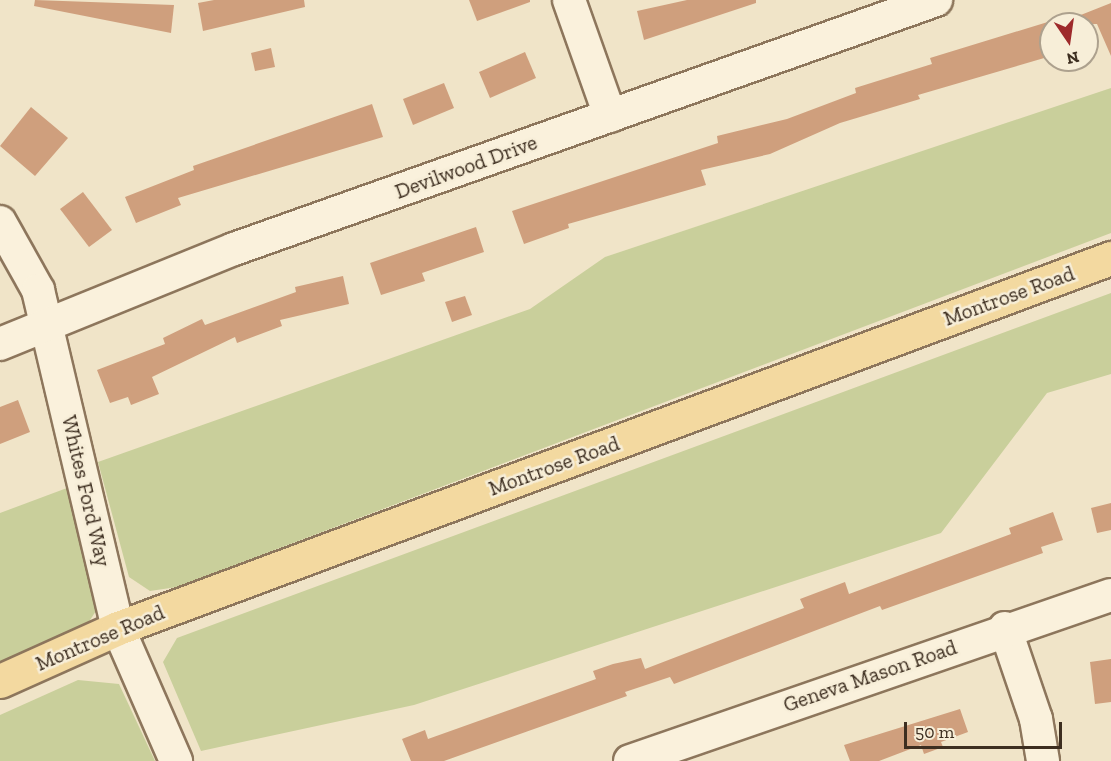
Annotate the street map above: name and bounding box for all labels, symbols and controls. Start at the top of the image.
north arrow [1039,12,1099,72]
text: N [1065,47,1081,69]
street label: Devilwood Drive [392,130,540,204]
street label: Montrose Road [940,261,1078,331]
street label: Whites Ford Way [56,413,116,569]
street label: Montrose Road [485,431,623,501]
street label: Montrose Road [32,600,168,676]
street label: Geneva Mason Road [780,634,960,718]
scale bar [907,710,1064,748]
text: 50 m [915,721,954,743]

